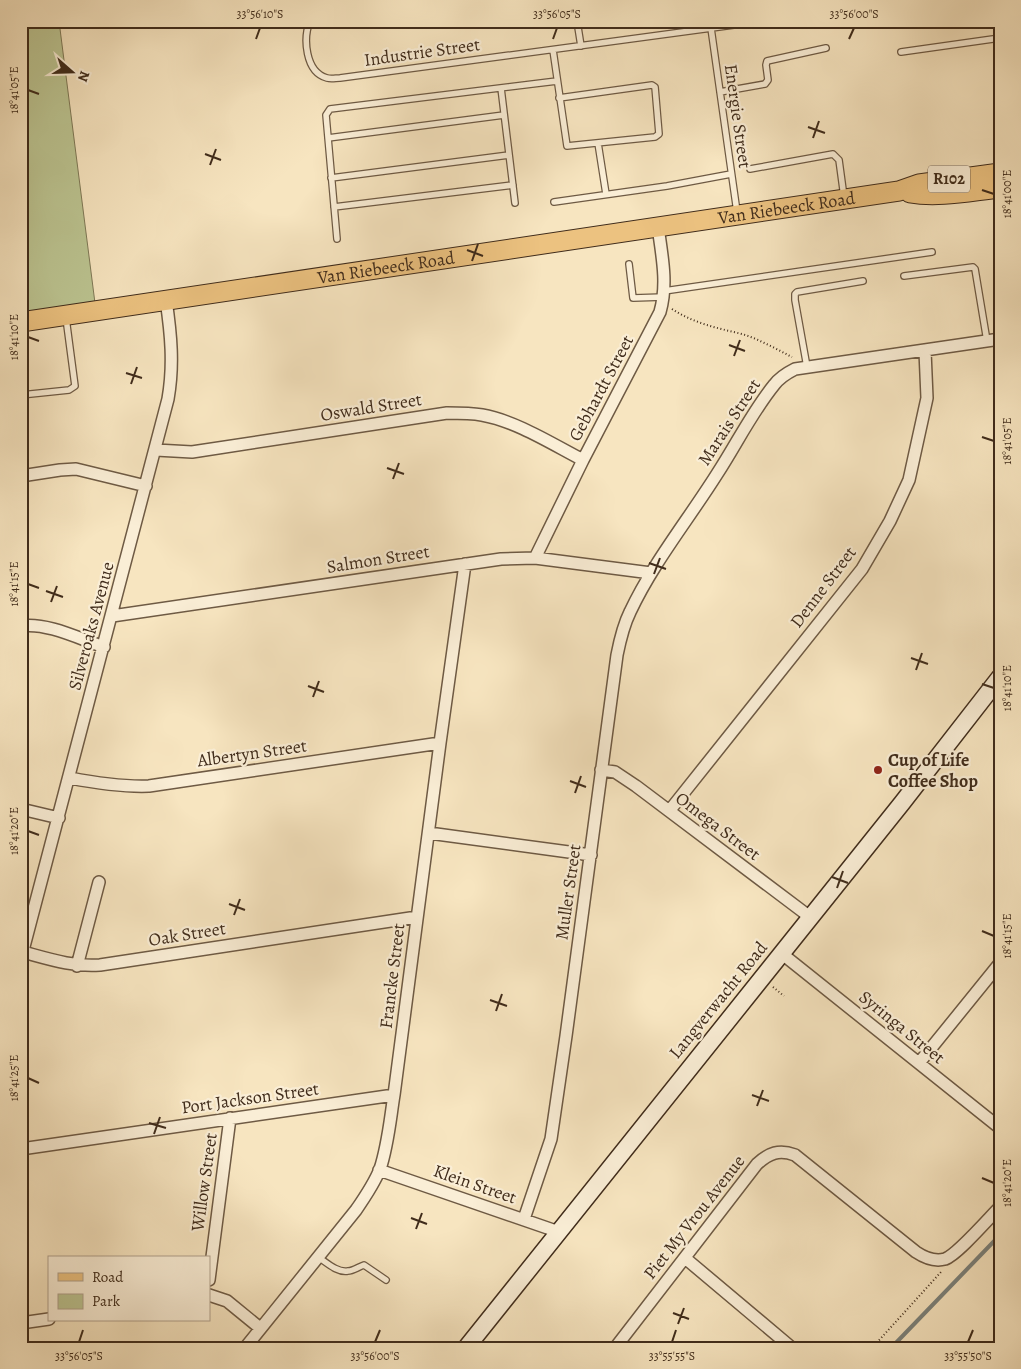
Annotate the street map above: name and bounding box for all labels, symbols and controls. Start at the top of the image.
text: 33°56'10"S [237,6,283,22]
text: 33°56'05"S [533,6,581,22]
text: 33°56'00"S [829,6,879,22]
street label: Industrie Street [363,32,481,72]
north arrow [48,48,98,98]
street label: Energie Street [719,62,757,170]
text: 18°41'05"E [6,66,22,114]
text: N [73,68,94,84]
road number: R102 [928,165,970,192]
text: 18°41'00"E [999,170,1015,218]
street label: Van Riebeeck Road [715,186,857,230]
street label: Van Riebeeck Road [315,245,456,290]
text: 18°41'10"E [6,314,22,360]
street label: Gebhardt Street [563,331,639,445]
street label: Marais Street [692,374,766,470]
street label: Oswald Street [319,387,423,427]
text: 18°41'05"E [999,417,1015,465]
street label: Salmon Street [325,539,431,579]
street label: Denne Street [784,541,862,633]
street label: Silveroaks Avenue [62,559,120,693]
text: 18°41'15"E [6,561,22,607]
text: 18°41'10"E [999,665,1015,711]
street label: Albertyn Street [195,733,308,773]
place label: Cup of Life Coffee Shop [888,748,978,793]
marker: Cup of Life Coffee Shop [872,764,884,776]
street label: Omega Street [671,786,765,866]
text: 18°41'20"E [6,807,22,855]
street label: Muller Street [549,843,587,941]
text: 18°41'15"E [999,913,1015,959]
street label: Oak Street [147,916,227,952]
street label: Francke Street [374,922,410,1030]
street label: Langverwacht Road [663,936,773,1064]
street label: Syringa Street [854,985,950,1069]
text: 18°41'25"E [6,1055,22,1101]
street label: Port Jackson Street [180,1076,320,1120]
street label: Willow Street [185,1131,223,1234]
street label: Piet My Vrou Avenue [638,1150,750,1284]
street label: Klein Street [430,1159,520,1209]
text: 18°41'20"E [999,1159,1015,1207]
legend [48,1256,210,1322]
text: Road [92,1267,124,1287]
text: Park [92,1291,121,1311]
text: 33°56'05"S [55,1348,103,1364]
text: 33°56'00"S [350,1348,400,1364]
text: 33°55'55"S [649,1348,695,1364]
text: 33°55'50"S [944,1348,992,1364]

